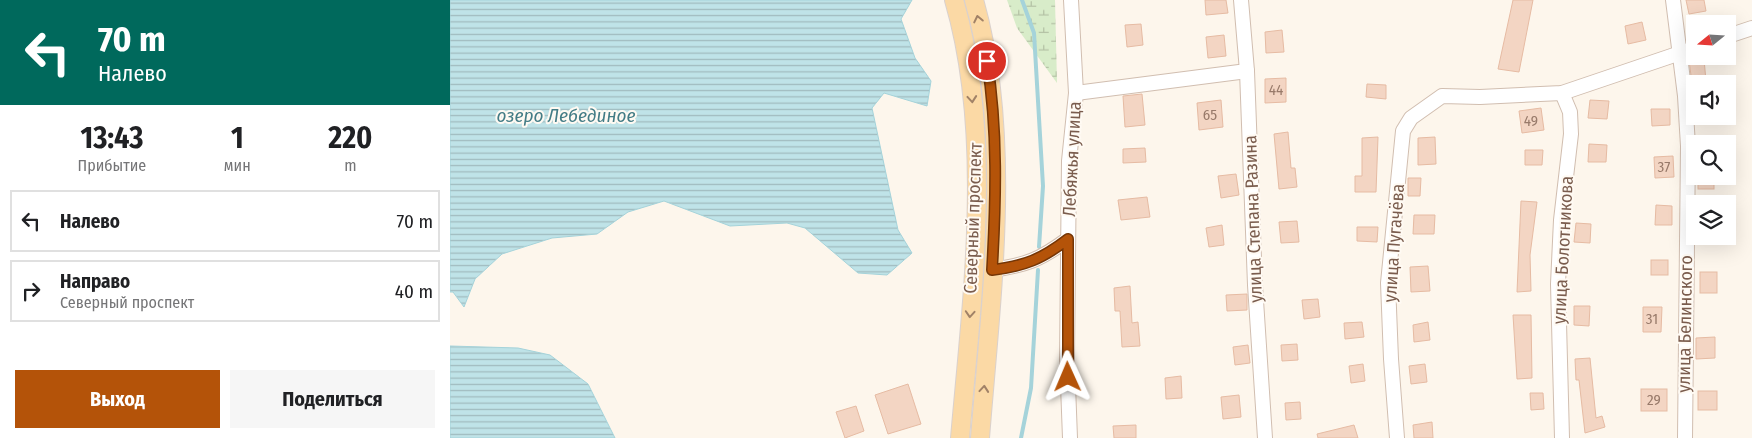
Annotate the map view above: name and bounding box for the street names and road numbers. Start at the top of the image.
street label: Лебяжья улица [1058,101,1086,217]
street label: улица Степана Разина [1239,135,1267,303]
street label: Северный проспект [959,141,987,294]
street label: улица Болотникова [1548,175,1578,325]
street label: улица Пугачёва [1379,183,1409,303]
street label: улица Белинского [1673,255,1697,393]

